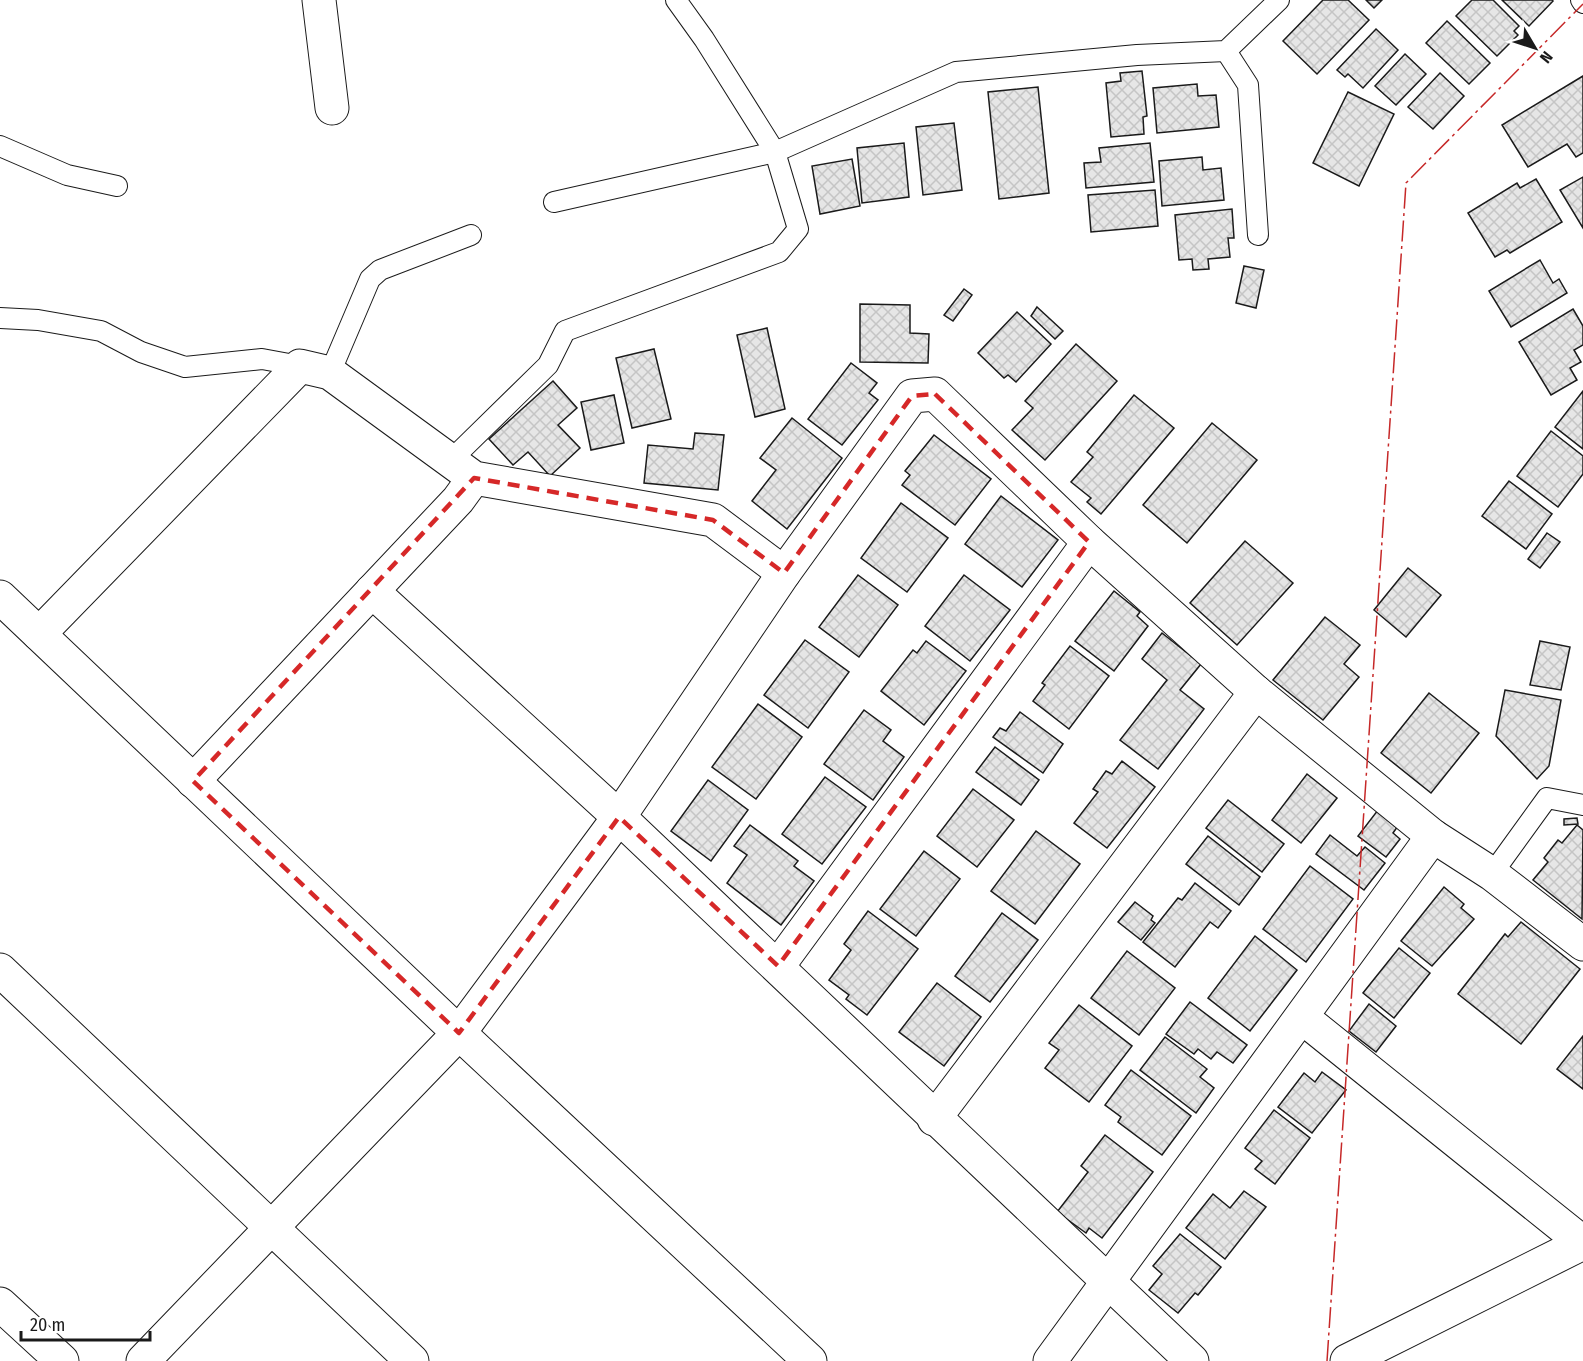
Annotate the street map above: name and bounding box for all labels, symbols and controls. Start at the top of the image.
north arrow [1505,18,1565,78]
text: N [1536,47,1557,67]
scale bar [21,1304,150,1342]
text: 20 m [30,1314,65,1336]

